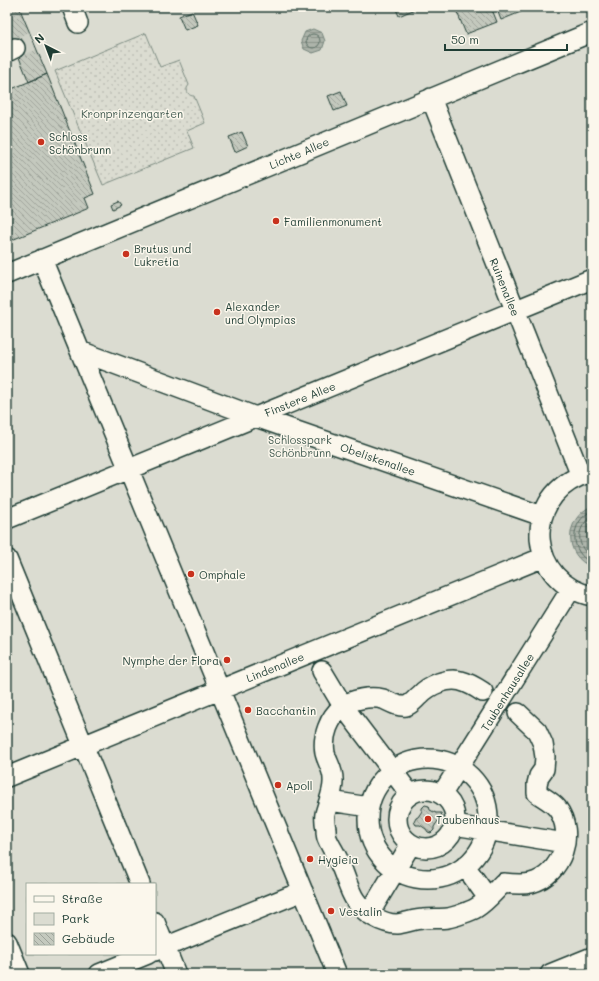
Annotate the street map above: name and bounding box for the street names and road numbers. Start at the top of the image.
street label: Lichte Allee [267,134,331,172]
street label: Ruinenallee [487,256,524,318]
street label: Finstere Allee [262,378,338,420]
street label: Obeliskenallee [338,439,418,479]
street label: Lindenallee [244,649,306,685]
street label: Taubenhausallee [477,650,537,734]

